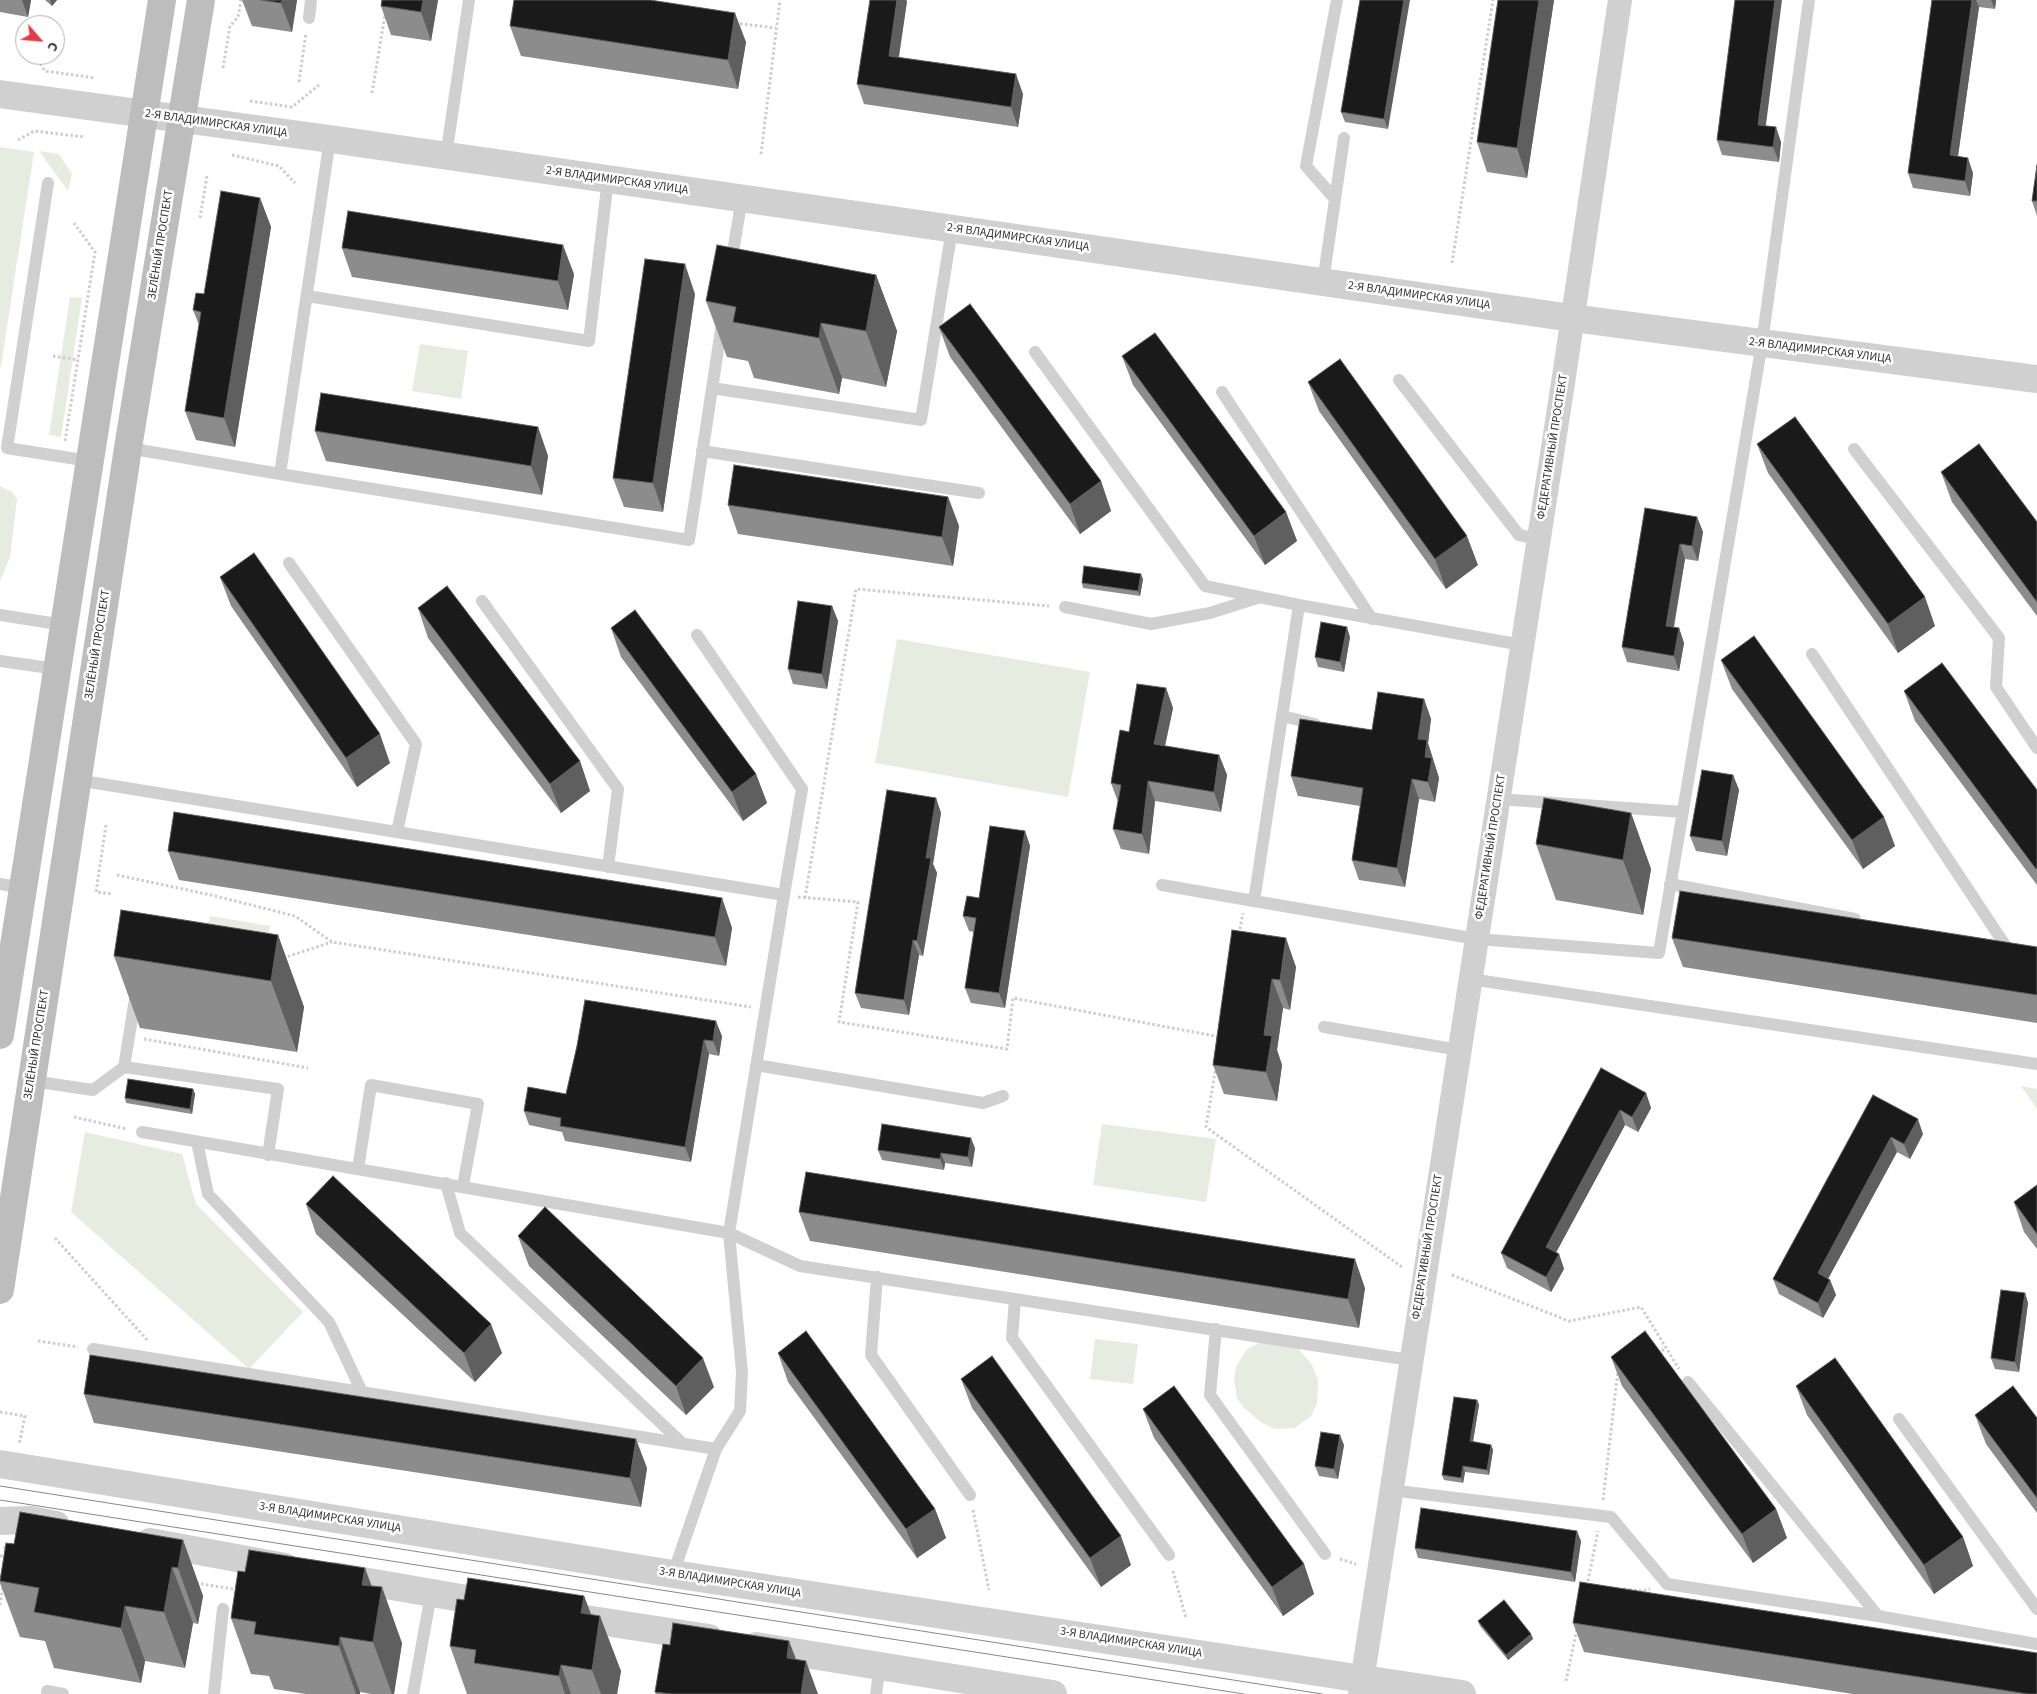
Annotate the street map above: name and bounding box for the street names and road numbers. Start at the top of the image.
street label: 2-Я ВЛАДИМИРСКАЯ УЛИЦА [144,107,288,141]
street label: 2-Я ВЛАДИМИРСКАЯ УЛИЦА [545,164,689,198]
street label: ЗЕЛЁНЫЙ ПРОСПЕКТ [145,189,177,301]
street label: 2-Я ВЛАДИМИРСКАЯ УЛИЦА [946,221,1090,255]
street label: 2-Я ВЛАДИМИРСКАЯ УЛИЦА [1347,279,1491,313]
street label: 2-Я ВЛАДИМИРСКАЯ УЛИЦА [1748,335,1892,367]
street label: ФЕДЕРАТИВНЫЙ ПРОСПЕКТ [1534,373,1572,521]
street label: ЗЕЛЁНЫЙ ПРОСПЕКТ [82,589,114,701]
street label: ФЕДЕРАТИВНЫЙ ПРОСПЕКТ [1472,773,1510,921]
street label: ЗЕЛЁНЫЙ ПРОСПЕКТ [21,989,53,1101]
street label: ФЕДЕРАТИВНЫЙ ПРОСПЕКТ [1409,1173,1447,1321]
street label: 3-Я ВЛАДИМИРСКАЯ УЛИЦА [258,1500,402,1536]
street label: 3-Я ВЛАДИМИРСКАЯ УЛИЦА [658,1565,802,1601]
street label: 3-Я ВЛАДИМИРСКАЯ УЛИЦА [1059,1625,1203,1661]

